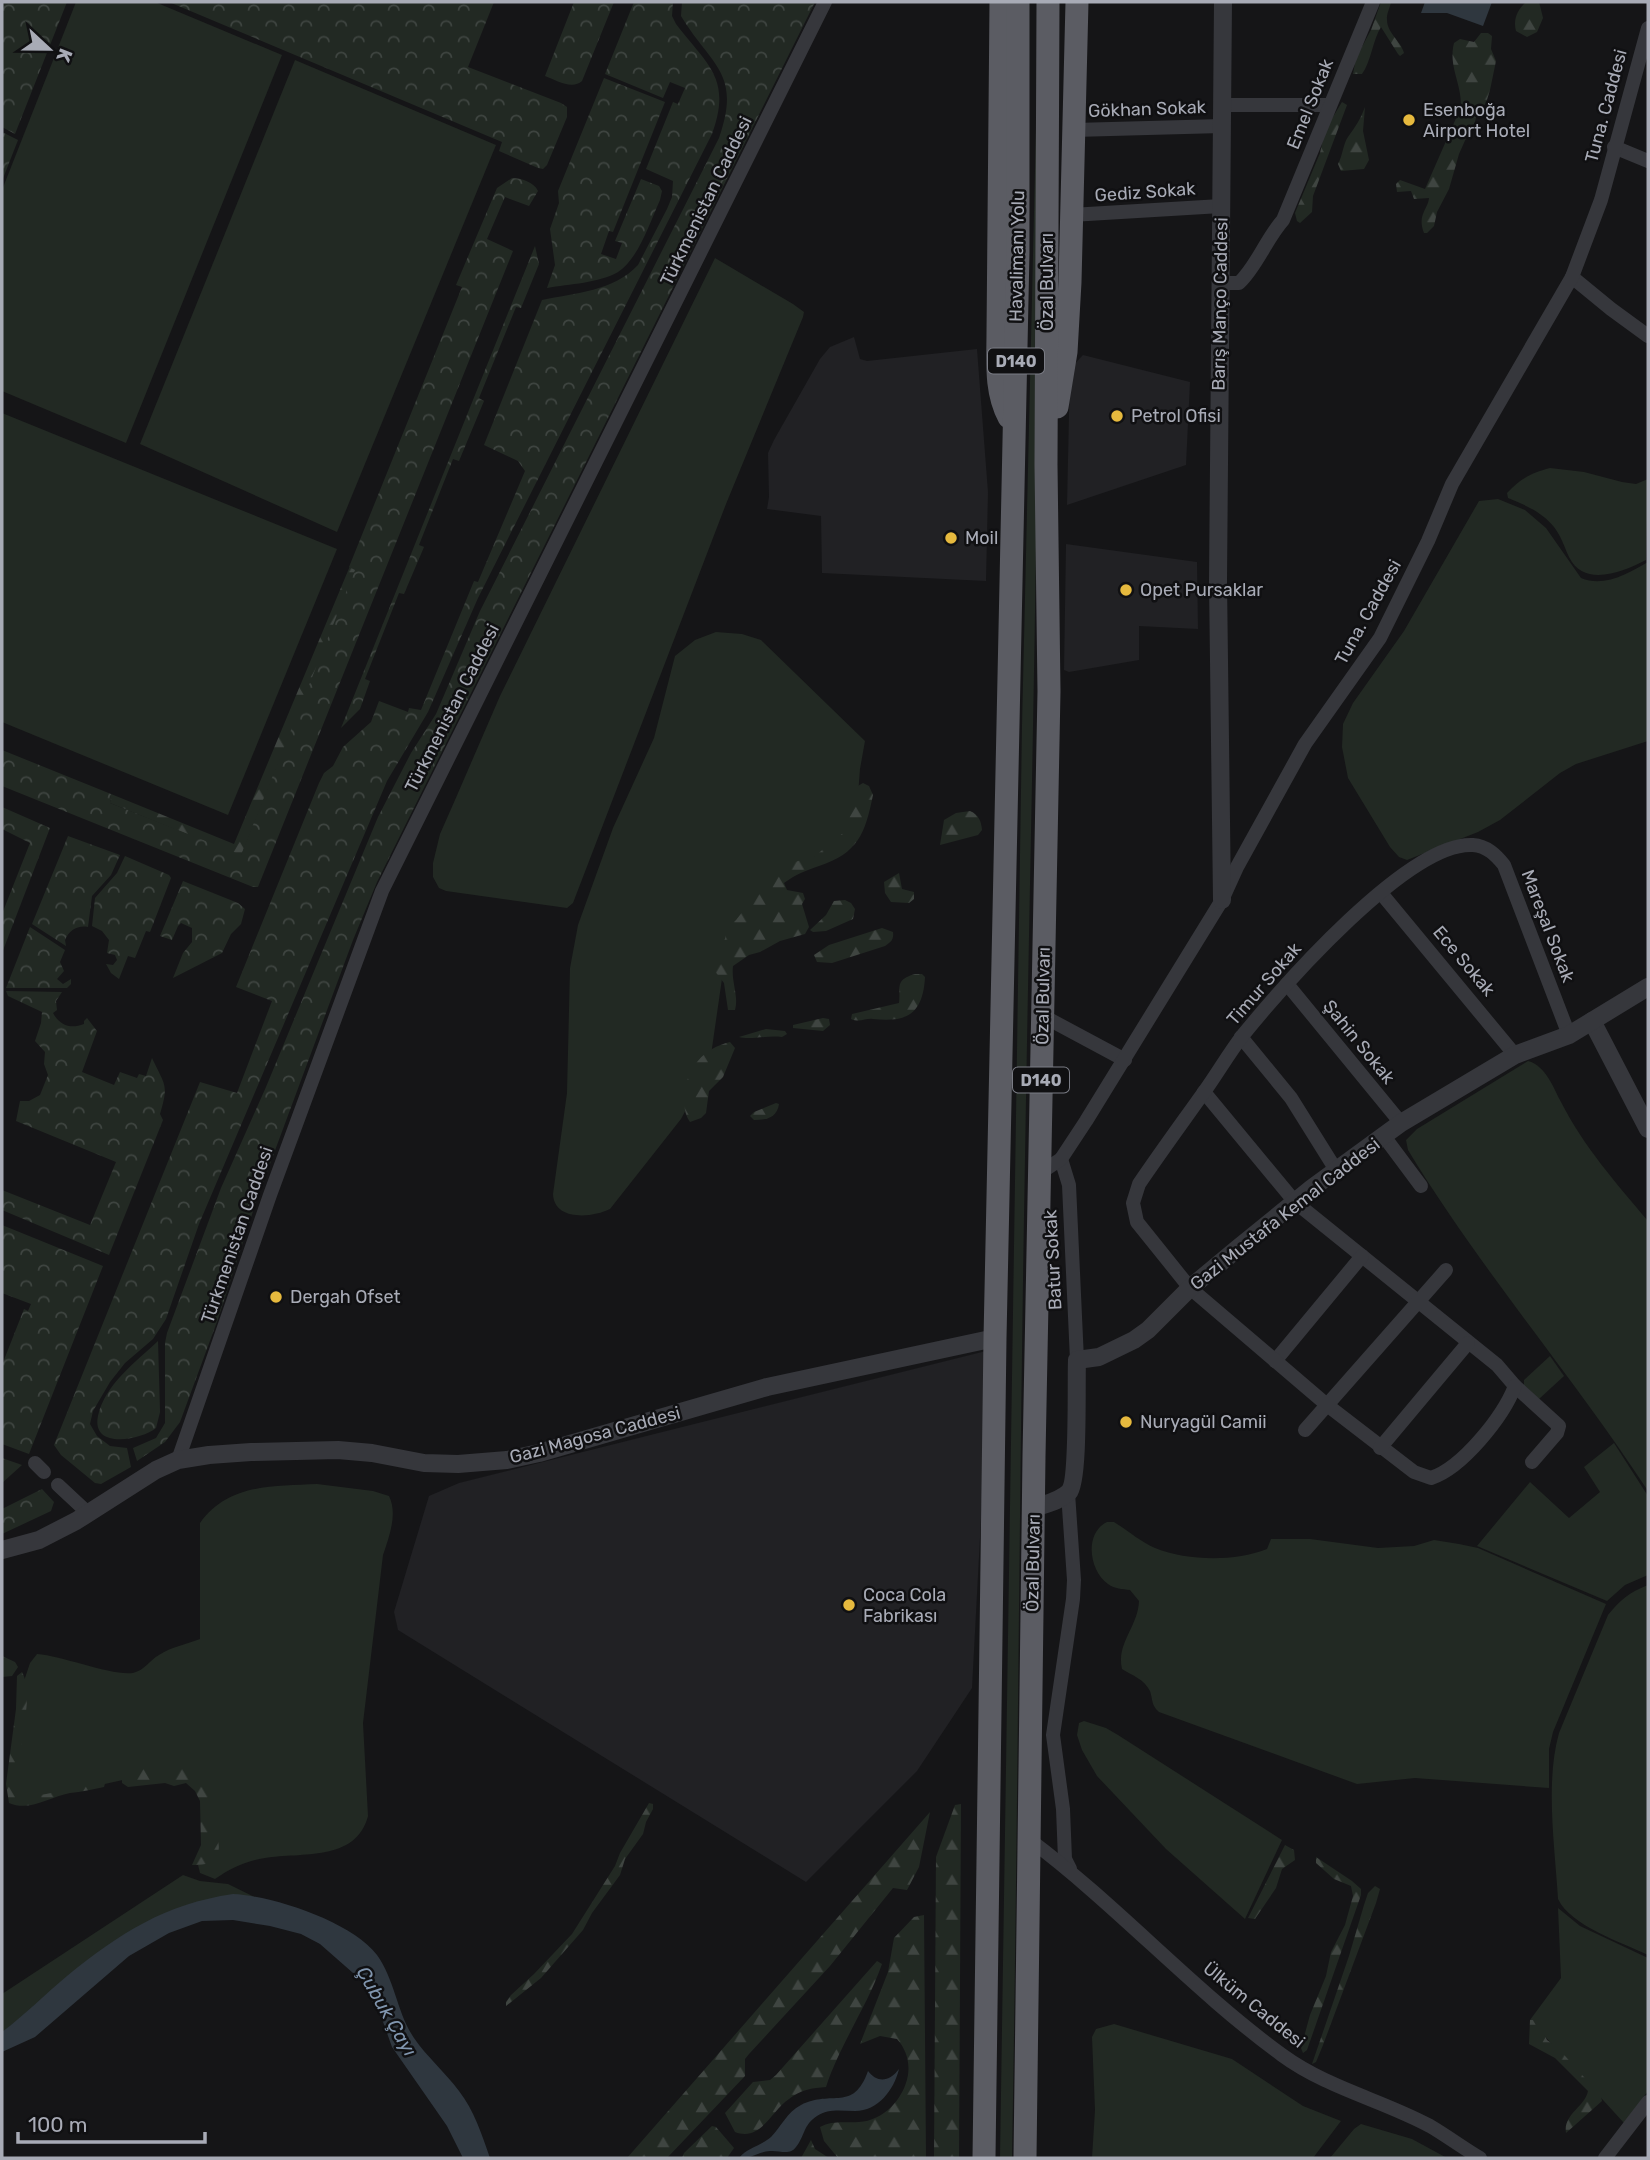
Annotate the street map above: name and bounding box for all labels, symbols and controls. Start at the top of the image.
north arrow [14,14,84,84]
text: K [51,45,77,66]
street label: Tuna. Caddesi [1580,47,1632,165]
street label: Emel Sokak [1282,55,1338,152]
street label: Gökhan Sokak [1088,96,1207,122]
place label: Esenboğa Airport Hotel [1423,99,1530,142]
marker: Esenboğa Airport Hotel [1401,112,1417,128]
street label: Türkmenistan Caddesi [655,113,757,289]
street label: Gediz Sokak [1094,177,1197,206]
street label: Havalimanı Yolu [1005,190,1029,322]
street label: Barış Manço Caddesi [1207,217,1233,391]
street label: Özal Bulvarı [1036,233,1058,331]
road number: D140 [988,348,1044,374]
place label: Petrol Ofisi [1131,405,1221,427]
marker: Petrol Ofisi [1109,408,1125,424]
place label: Moil [965,527,998,549]
marker: Moil [943,530,959,546]
street label: Tuna. Caddesi [1330,556,1406,668]
place label: Opet Pursaklar [1140,579,1263,601]
marker: Opet Pursaklar [1118,582,1134,598]
street label: Türkmenistan Caddesi [400,620,504,796]
street label: Mareşal Sokak [1516,867,1580,986]
street label: Ece Sokak [1428,921,1500,1001]
street label: Timur Sokak [1222,938,1306,1030]
street label: Özal Bulvarı [1031,947,1055,1045]
street label: Şahin Sokak [1318,996,1400,1089]
road number: D140 [1013,1068,1069,1092]
street label: Gazi Mustafa Kemal Caddesi [1186,1133,1384,1295]
street label: Türkmenistan Caddesi [196,1144,278,1326]
street label: Batur Sokak [1039,1209,1067,1311]
place label: Dergah Ofset [290,1286,401,1308]
marker: Dergah Ofset [268,1289,284,1305]
street label: Gazi Magosa Caddesi [507,1402,683,1468]
place label: Nuryagül Camii [1140,1411,1267,1433]
marker: Nuryagül Camii [1118,1414,1134,1430]
street label: Özal Bulvarı [1021,1514,1045,1612]
place label: Coca Cola Fabrikası [863,1584,946,1627]
marker: Coca Cola Fabrikası [841,1597,857,1613]
street label: Ülküm Caddesi [1199,1957,1309,2053]
water label: Çubuk Çayı [352,1962,422,2061]
scale bar [18,2100,205,2144]
text: 100 m [28,2112,87,2137]

